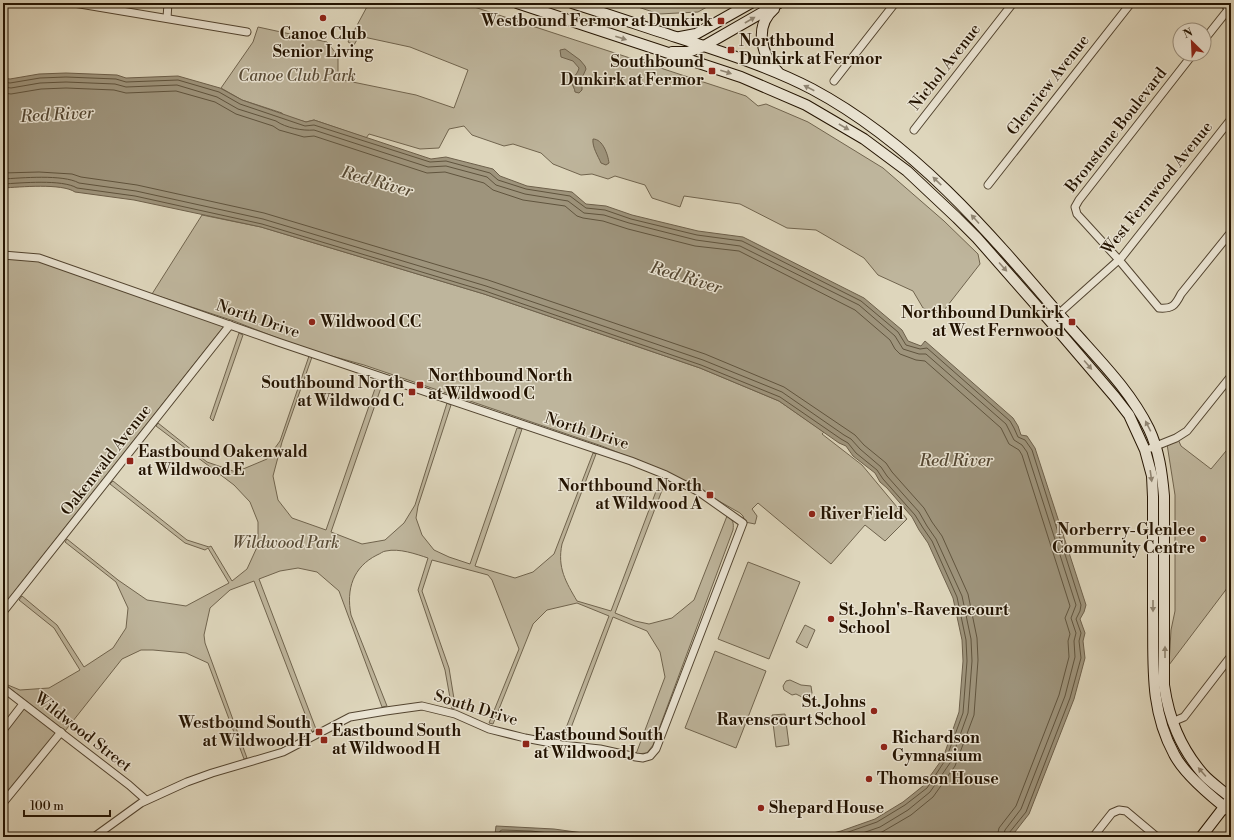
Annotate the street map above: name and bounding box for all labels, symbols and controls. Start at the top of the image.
place label: Westbound Fermor at Dunkirk [480,11,714,31]
marker: Canoe Club Senior Living [318,13,328,23]
marker: Westbound Fermor at Dunkirk [716,16,726,26]
one-way arrow [744,16,756,23]
street label: Nichol Avenue [905,20,985,114]
north arrow [1172,22,1212,62]
place label: Canoe Club Senior Living [273,24,374,62]
text: N [1182,25,1195,42]
place label: Northbound Dunkirk at Fermor [739,31,882,69]
street label: Glenview Avenue [1002,31,1094,139]
one-way arrow [615,35,627,41]
marker: Northbound Dunkirk at Fermor [726,45,736,55]
place label: Southbound Dunkirk at Fermor [561,52,704,90]
street label: Bronstone Boulevard [1060,64,1171,197]
park label: Canoe Club Park [238,66,356,86]
marker: Southbound Dunkirk at Fermor [707,66,717,76]
one-way arrow [720,70,732,76]
one-way arrow [804,85,815,91]
water label: Red River [19,102,95,128]
street label: West Fernwood Avenue [1096,117,1217,260]
one-way arrow [838,123,850,130]
water label: Red River [338,161,416,203]
one-way arrow [932,176,942,186]
one-way arrow [971,214,980,225]
water label: Red River [647,256,725,300]
one-way arrow [998,262,1007,273]
street label: North Drive [213,295,303,343]
place label: Northbound Dunkirk at West Fernwood [901,303,1065,341]
place label: Wildwood CC [319,312,421,332]
marker: Wildwood CC [307,317,317,327]
marker: Northbound Dunkirk at West Fernwood [1067,317,1077,327]
one-way arrow [1084,360,1093,371]
place label: Northbound North at Wildwood C [428,366,572,404]
place label: Southbound North at Wildwood C [262,373,404,411]
marker: Northbound North at Wildwood C [415,380,425,390]
marker: Southbound North at Wildwood C [407,387,417,397]
street label: Oakenwald Avenue [56,400,156,520]
street label: North Drive [542,408,632,454]
one-way arrow [1144,420,1151,432]
place label: Eastbound Oakenwald at Wildwood E [138,442,308,480]
water label: Red River [918,450,994,472]
marker: Eastbound Oakenwald at Wildwood E [125,456,135,466]
one-way arrow [1148,470,1154,482]
place label: Northbound North at Wildwood A [558,476,703,514]
marker: Northbound North at Wildwood A [705,490,715,500]
place label: River Field [820,504,904,524]
marker: River Field [807,509,817,519]
place label: Norberry-Glenlee Community Centre [1052,520,1195,558]
park label: Wildwood Park [233,533,339,553]
marker: Norberry-Glenlee Community Centre [1198,534,1208,544]
place label: St. John's-Ravenscourt School [839,600,1009,638]
one-way arrow [1150,600,1156,613]
marker: St. John's-Ravenscourt School [826,614,836,624]
one-way arrow [1162,645,1168,658]
street label: South Drive [432,686,520,730]
street label: Wildwood Street [30,687,136,776]
place label: St. Johns Ravenscourt School [717,692,867,730]
marker: St. Johns Ravenscourt School [869,706,879,716]
place label: Westbound South at Wildwood H [177,713,311,751]
place label: Eastbound South at Wildwood H [332,721,461,759]
place label: Eastbound South at Wildwood J [534,725,663,763]
marker: Westbound South at Wildwood H [314,727,324,737]
place label: Richardson Gymnasium [892,728,982,766]
marker: Eastbound South at Wildwood H [319,735,329,745]
marker: Eastbound South at Wildwood J [521,739,531,749]
marker: Richardson Gymnasium [879,742,889,752]
one-way arrow [1198,766,1207,777]
place label: Thomson House [877,769,999,789]
marker: Thomson House [864,774,874,784]
scale bar [24,792,110,818]
place label: Shepard House [769,798,884,818]
text: 100 m [30,799,64,814]
marker: Shepard House [756,803,766,813]

